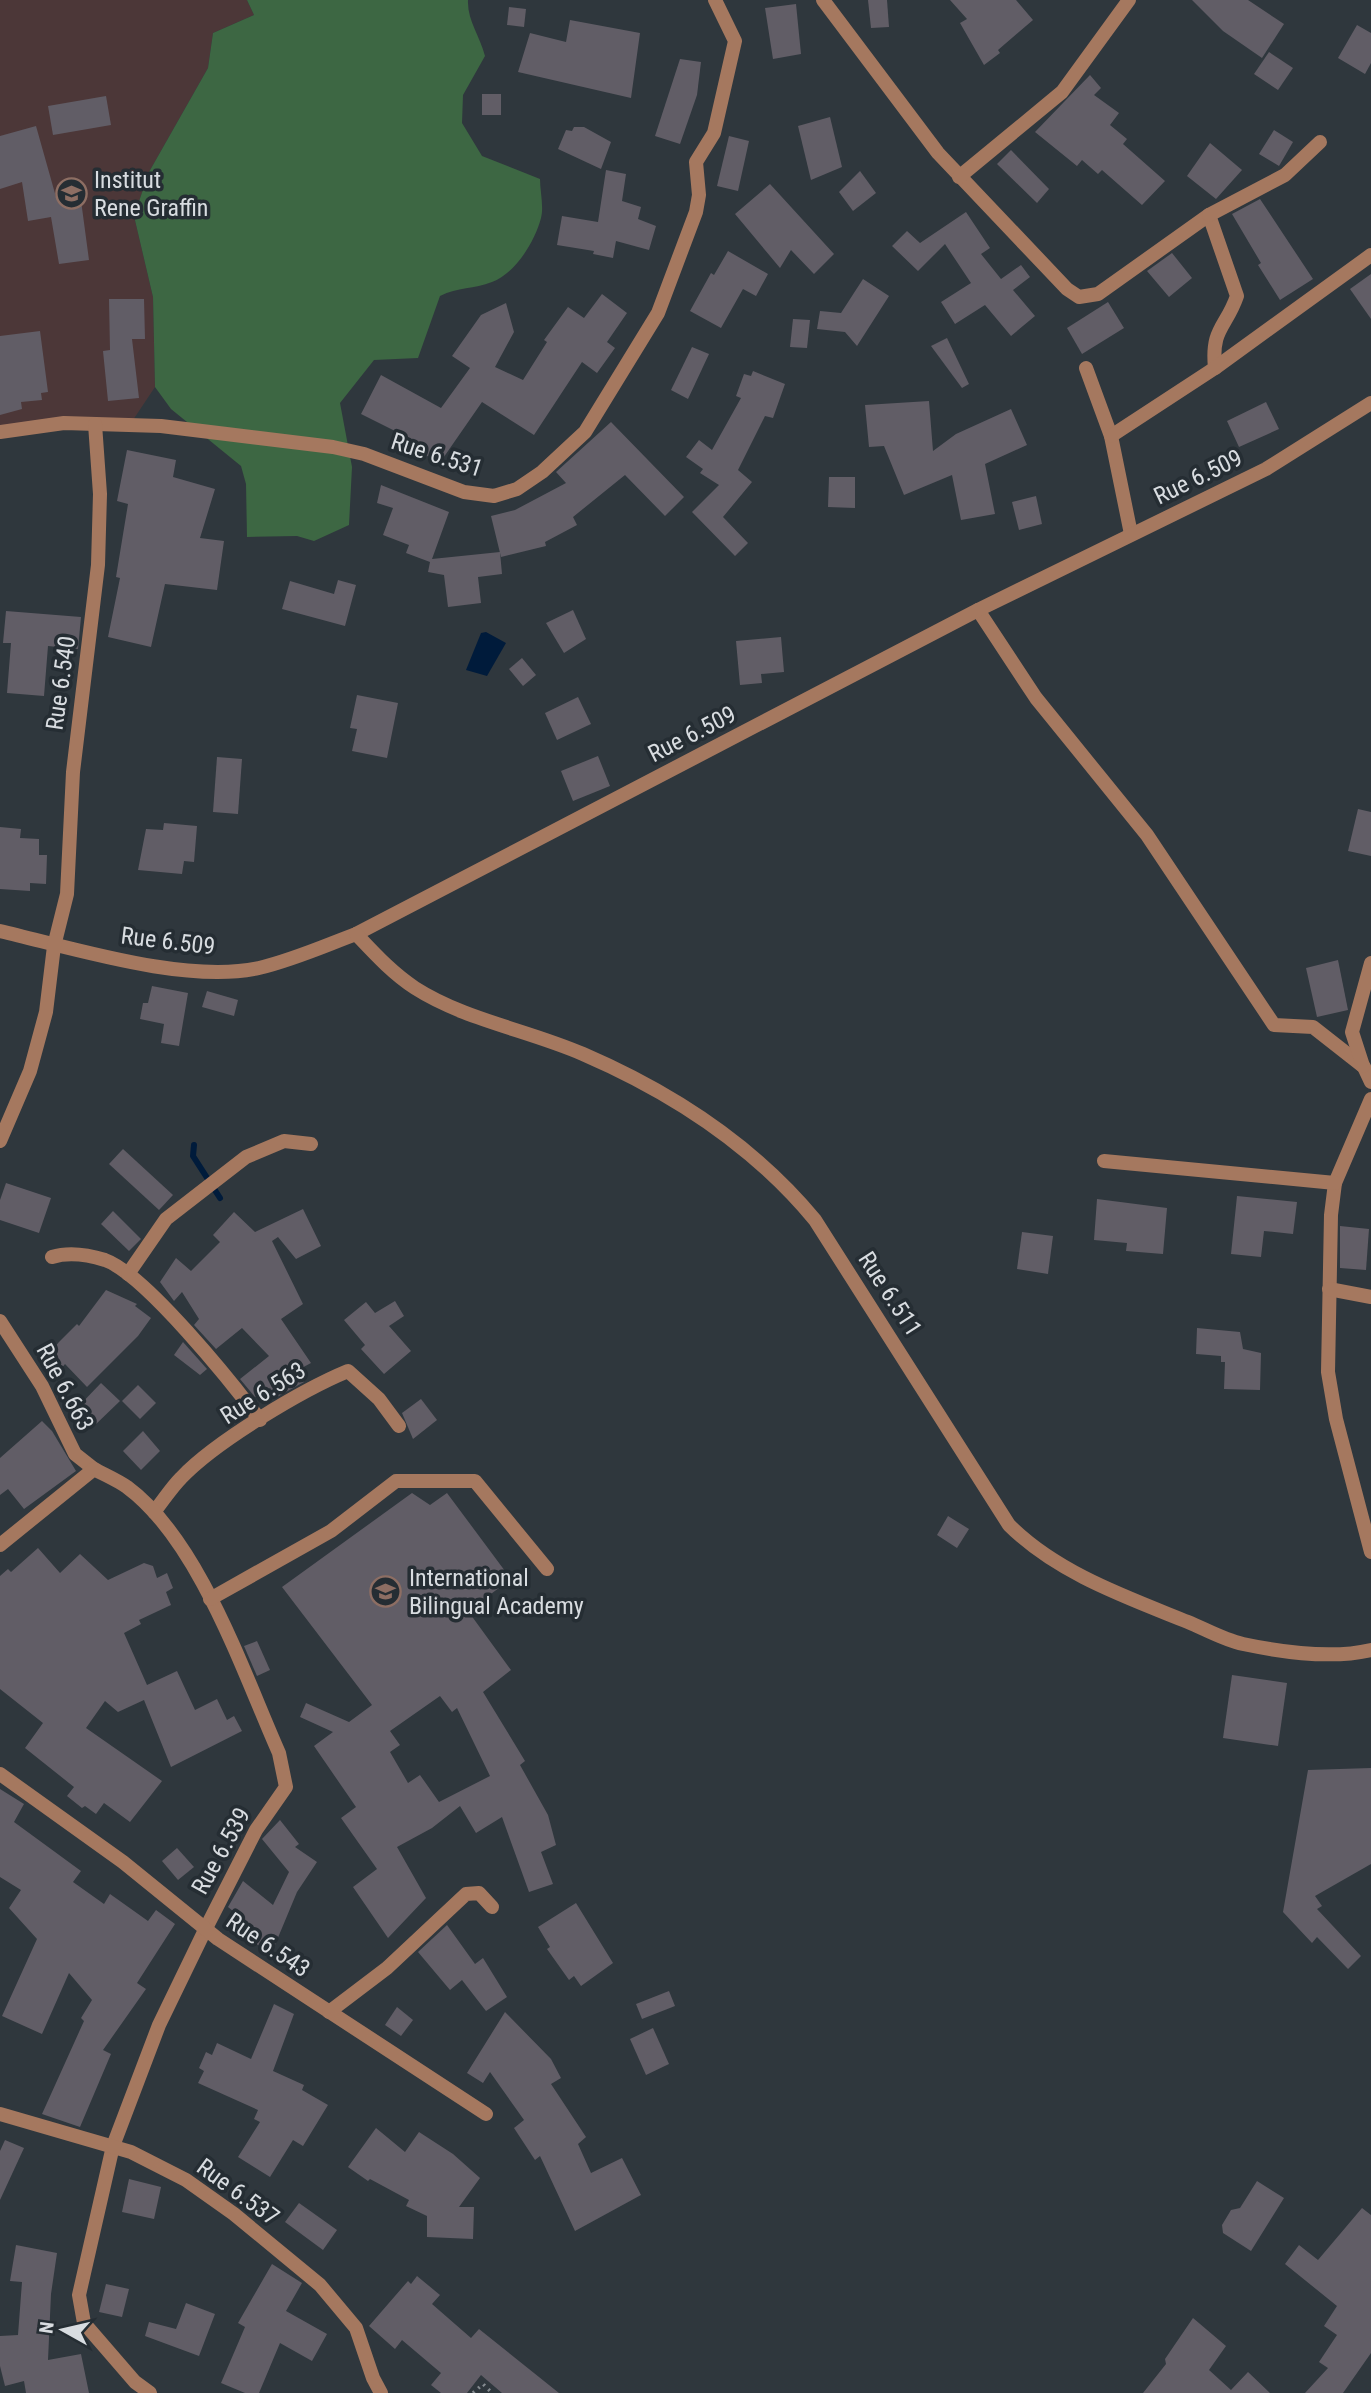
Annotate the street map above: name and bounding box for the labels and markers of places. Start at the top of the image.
place label: Institut Rene Graffin [94,166,208,222]
school or university icon: Institut Rene Graffin [54,177,88,211]
place label: International Bilingual Academy [409,1564,584,1620]
school or university icon: International Bilingual Academy [369,1575,403,1609]

